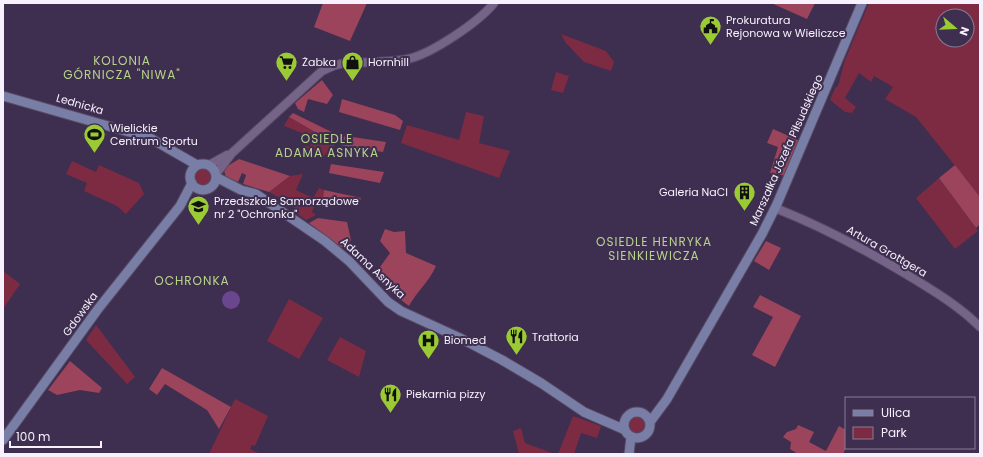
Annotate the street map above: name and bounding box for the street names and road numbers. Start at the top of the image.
street label: Marszałka Józefa Piłsudskiego [745,72,827,228]
street label: Lednicka [54,90,106,118]
street label: Artura Grottgera [844,221,930,281]
street label: Adama Asnyka [337,234,409,302]
street label: Gdowska [59,289,101,339]

